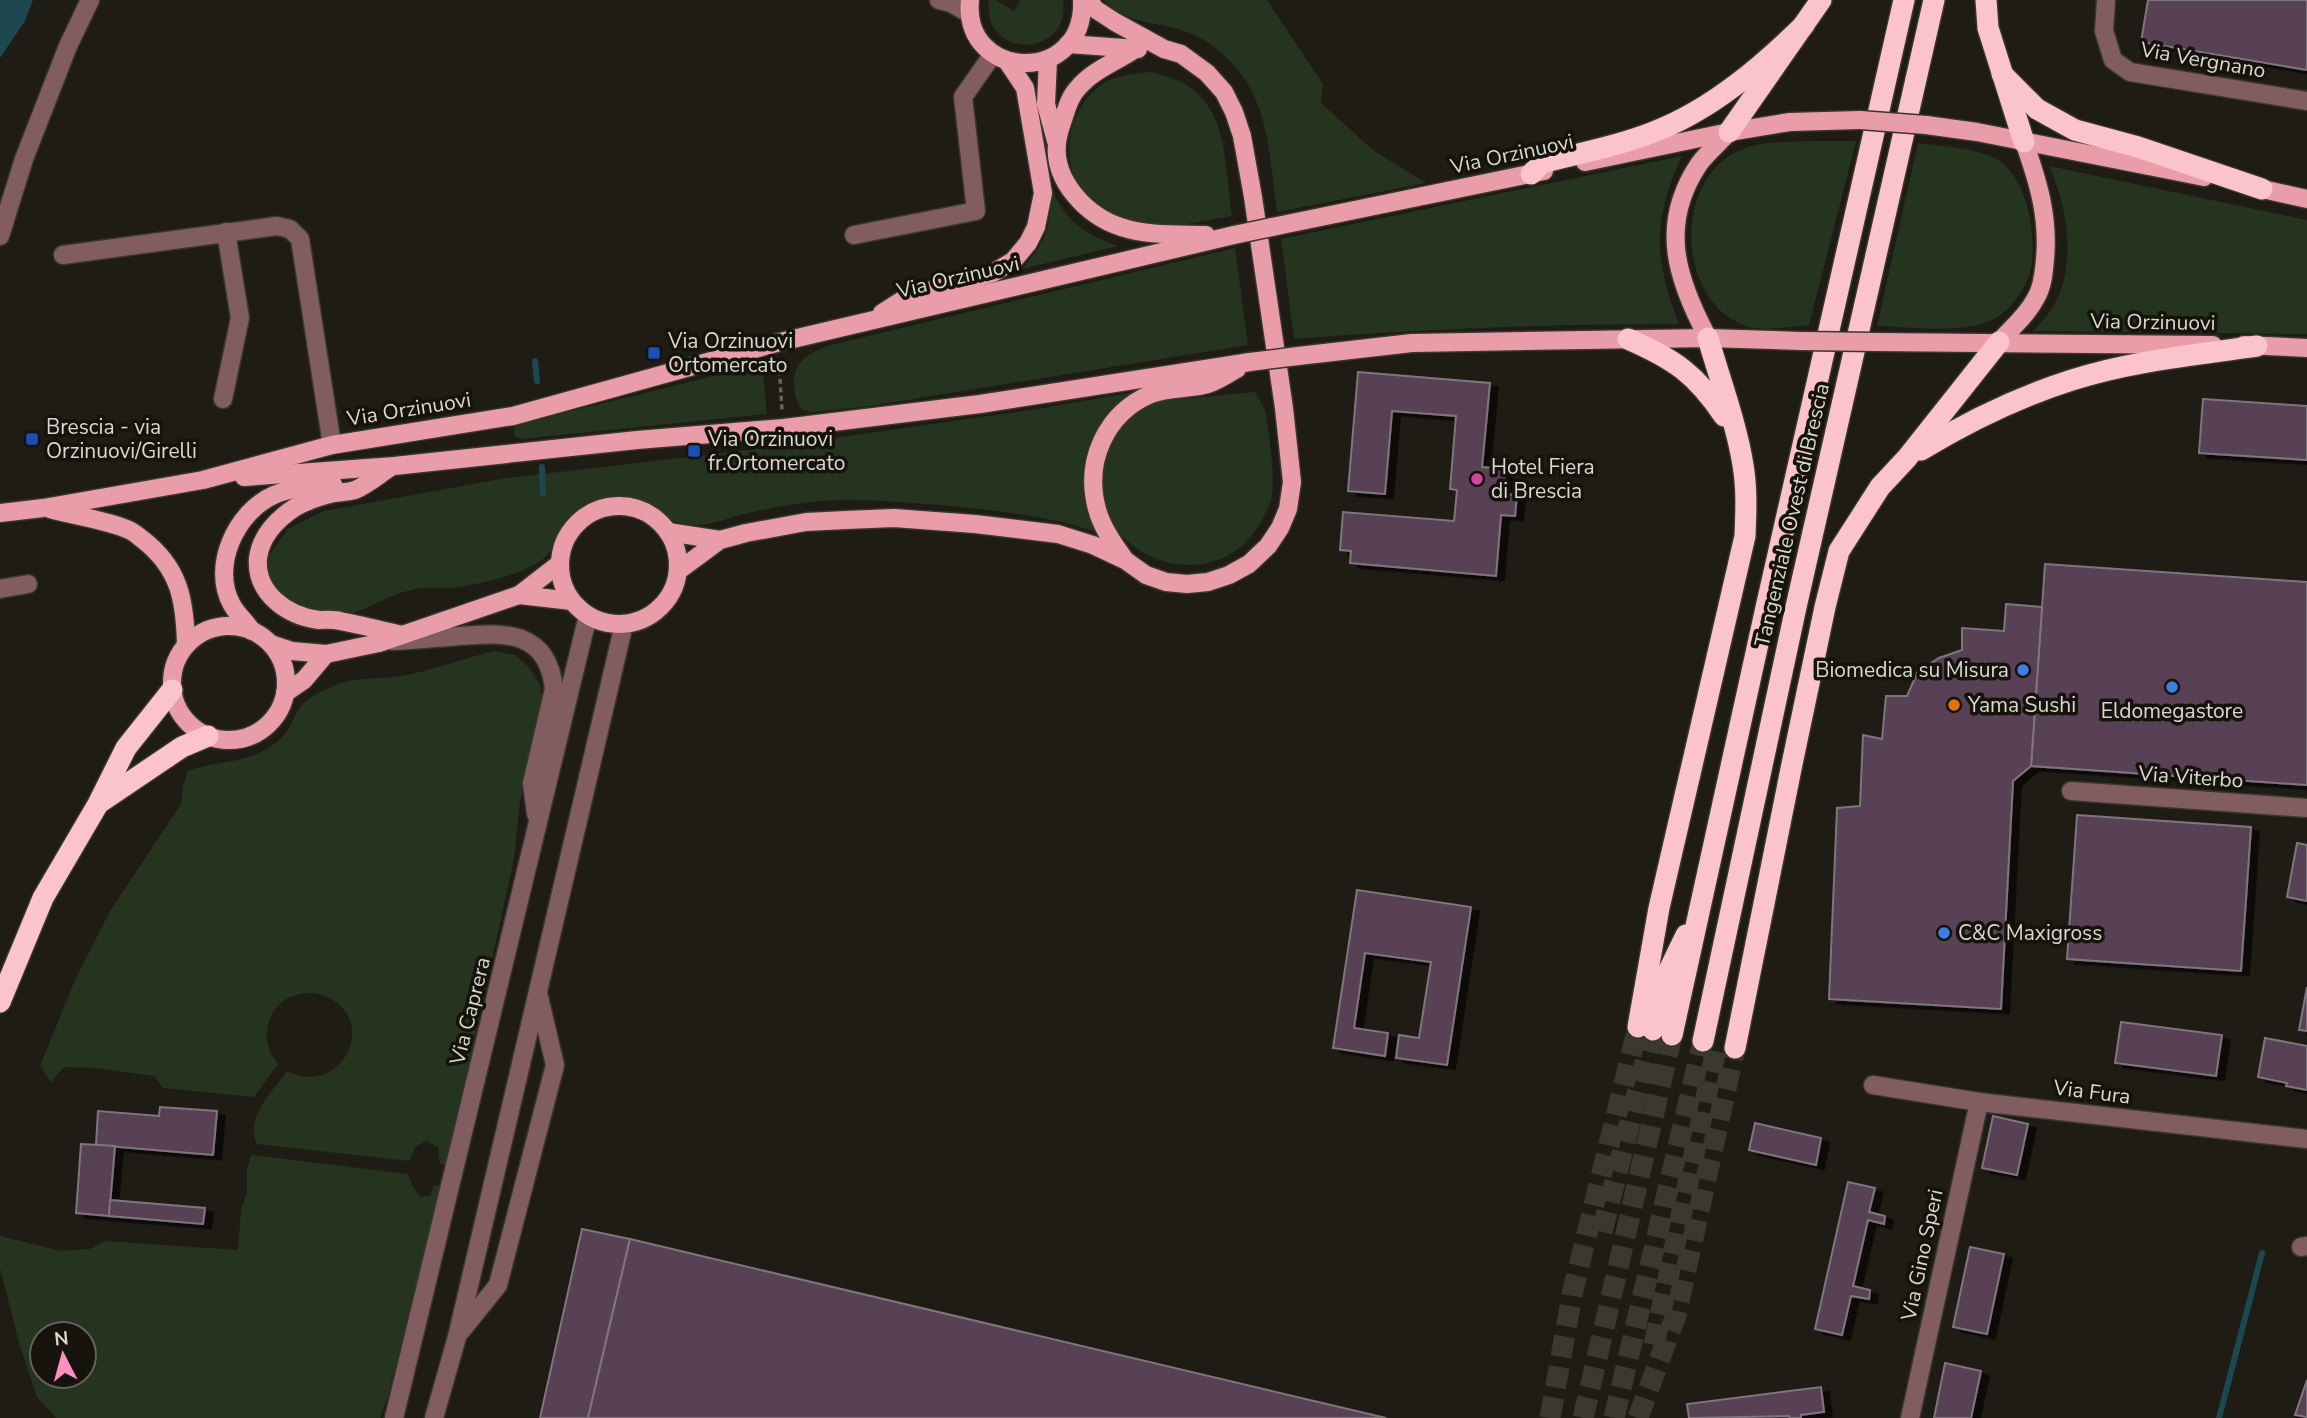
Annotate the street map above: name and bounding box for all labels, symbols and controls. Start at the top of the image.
street label: Via Vergnano [2137,35,2268,85]
street label: Via Orzinuovi [1447,127,1576,181]
street label: Via Orzinuovi [893,249,1022,305]
street label: Via Orzinuovi [2089,307,2216,337]
place label: Via Orzinuovi Ortomercato [667,327,793,379]
marker: Via Orzinuovi Ortomercato [646,345,662,361]
street label: Tangenziale Ovest di Brescia [1748,380,1836,650]
street label: Via Orzinuovi [344,385,473,433]
place label: Brescia - via Orzinuovi/Girelli [46,413,197,465]
place label: Via Orzinuovi fr.Ortomercato [707,425,845,477]
marker: Brescia - via Orzinuovi/Girelli [24,431,40,447]
marker: Via Orzinuovi fr.Ortomercato [686,443,702,459]
place label: Hotel Fiera di Brescia [1491,453,1595,505]
marker: Hotel Fiera di Brescia [1469,471,1485,487]
place label: Biomedica su Misura [1815,656,2009,684]
marker: Biomedica su Misura [2015,662,2031,678]
marker: Eldomegastore [2164,679,2180,695]
place label: Yama Sushi [1967,691,2076,719]
marker: Yama Sushi [1946,697,1962,713]
place label: Eldomegastore [2101,697,2243,725]
street label: Via Viterbo [2137,759,2244,795]
place label: C&C Maxigross [1958,919,2102,947]
marker: C&C Maxigross [1936,925,1952,941]
street label: Via Caprera [443,954,497,1069]
street label: Via Fura [2051,1073,2132,1111]
street label: Via Gino Speri [1894,1187,1950,1324]
north arrow [28,1320,98,1390]
text: N [53,1325,70,1353]

